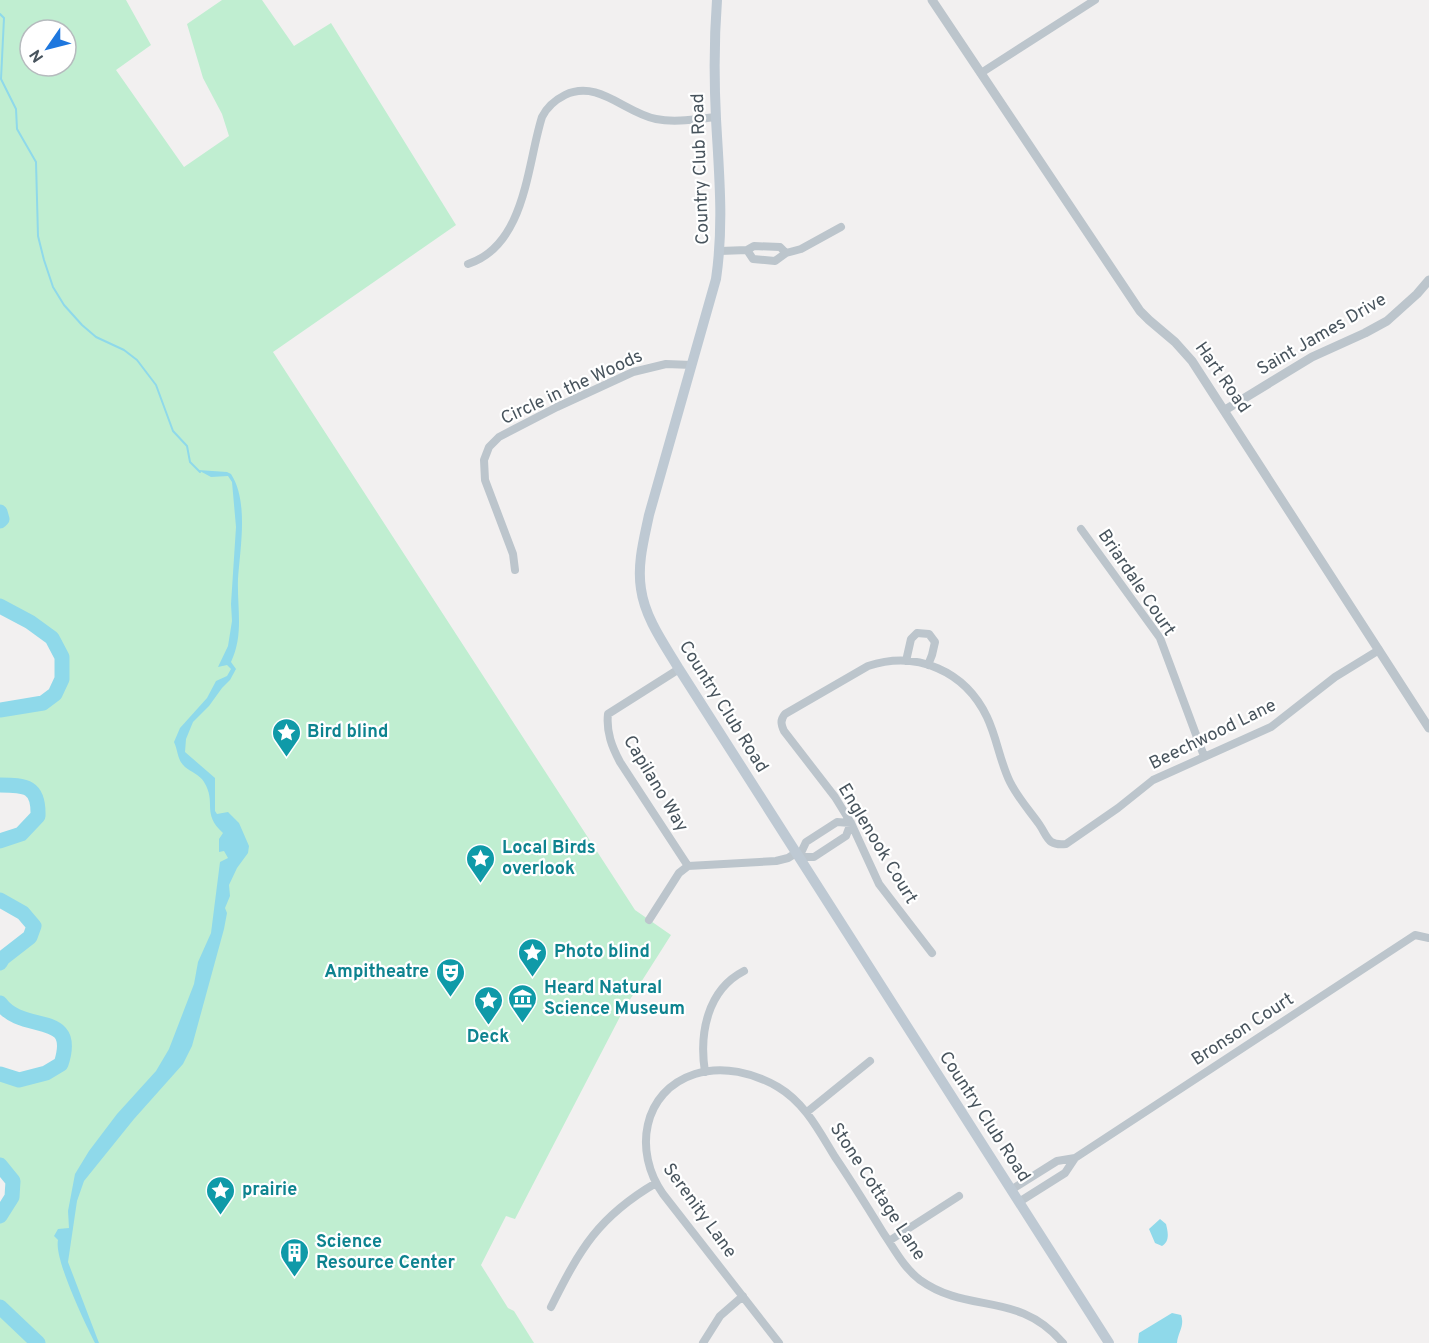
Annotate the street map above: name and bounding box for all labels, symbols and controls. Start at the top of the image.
north arrow [18,18,78,78]
text: N [26,45,49,66]
street label: Country Club Road [687,93,715,245]
street label: Saint James Drive [1253,289,1391,381]
street label: Hart Road [1189,338,1255,418]
street label: Circle in the Woods [497,345,647,431]
street label: Briardale Court [1092,525,1180,641]
street label: Country Club Road [673,637,773,777]
street label: Beechwood Lane [1146,694,1280,776]
place icon: Bird blind [270,716,302,758]
place label: Bird blind [307,721,388,744]
street label: Capilano Way [617,732,693,836]
street label: Englenook Court [832,780,922,908]
place label: Local Birds overlook [502,837,596,881]
place icon: Local Birds overlook [465,842,497,884]
place icon: Photo blind [517,936,549,978]
place label: Photo blind [554,941,650,964]
theatre icon: Ampitheatre [434,956,466,998]
place label: Ampitheatre [324,961,429,984]
place label: Heard Natural Science Museum [544,977,685,1021]
museum icon: Heard Natural Science Museum [507,982,539,1024]
place icon: Deck [472,984,504,1026]
street label: Bronson Court [1188,988,1298,1072]
place label: Deck [467,1026,509,1049]
street label: Country Club Road [933,1047,1035,1187]
street label: Stone Cottage Lane [824,1119,930,1265]
street label: Serenity Lane [657,1159,741,1263]
place icon: prairie [205,1174,237,1216]
place label: prairie [242,1179,297,1202]
place label: Science Resource Center [316,1231,456,1275]
building icon: Science Resource Center [279,1236,311,1278]

